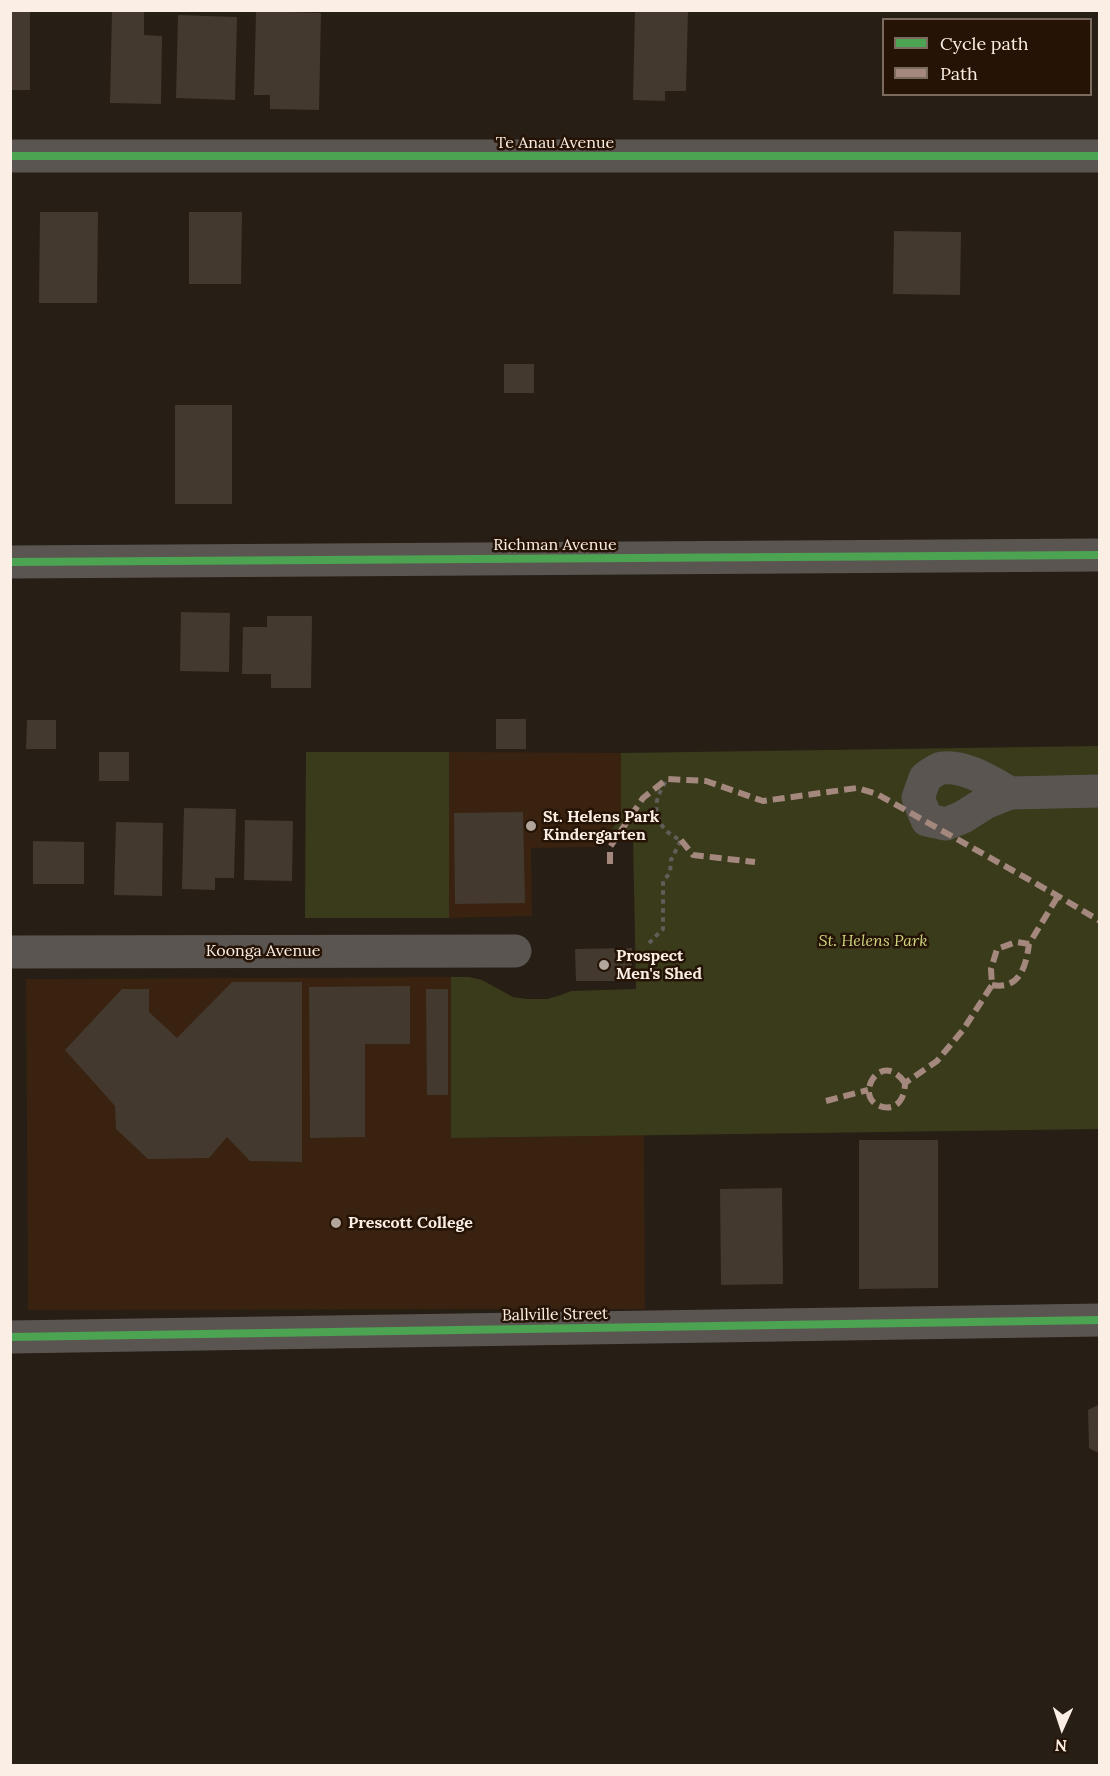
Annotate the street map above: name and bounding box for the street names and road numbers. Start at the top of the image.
street label: Te Anau Avenue [496,133,614,153]
street label: Richman Avenue [493,535,617,555]
street label: Koonga Avenue [206,941,320,961]
street label: Ballville Street [502,1304,608,1326]

